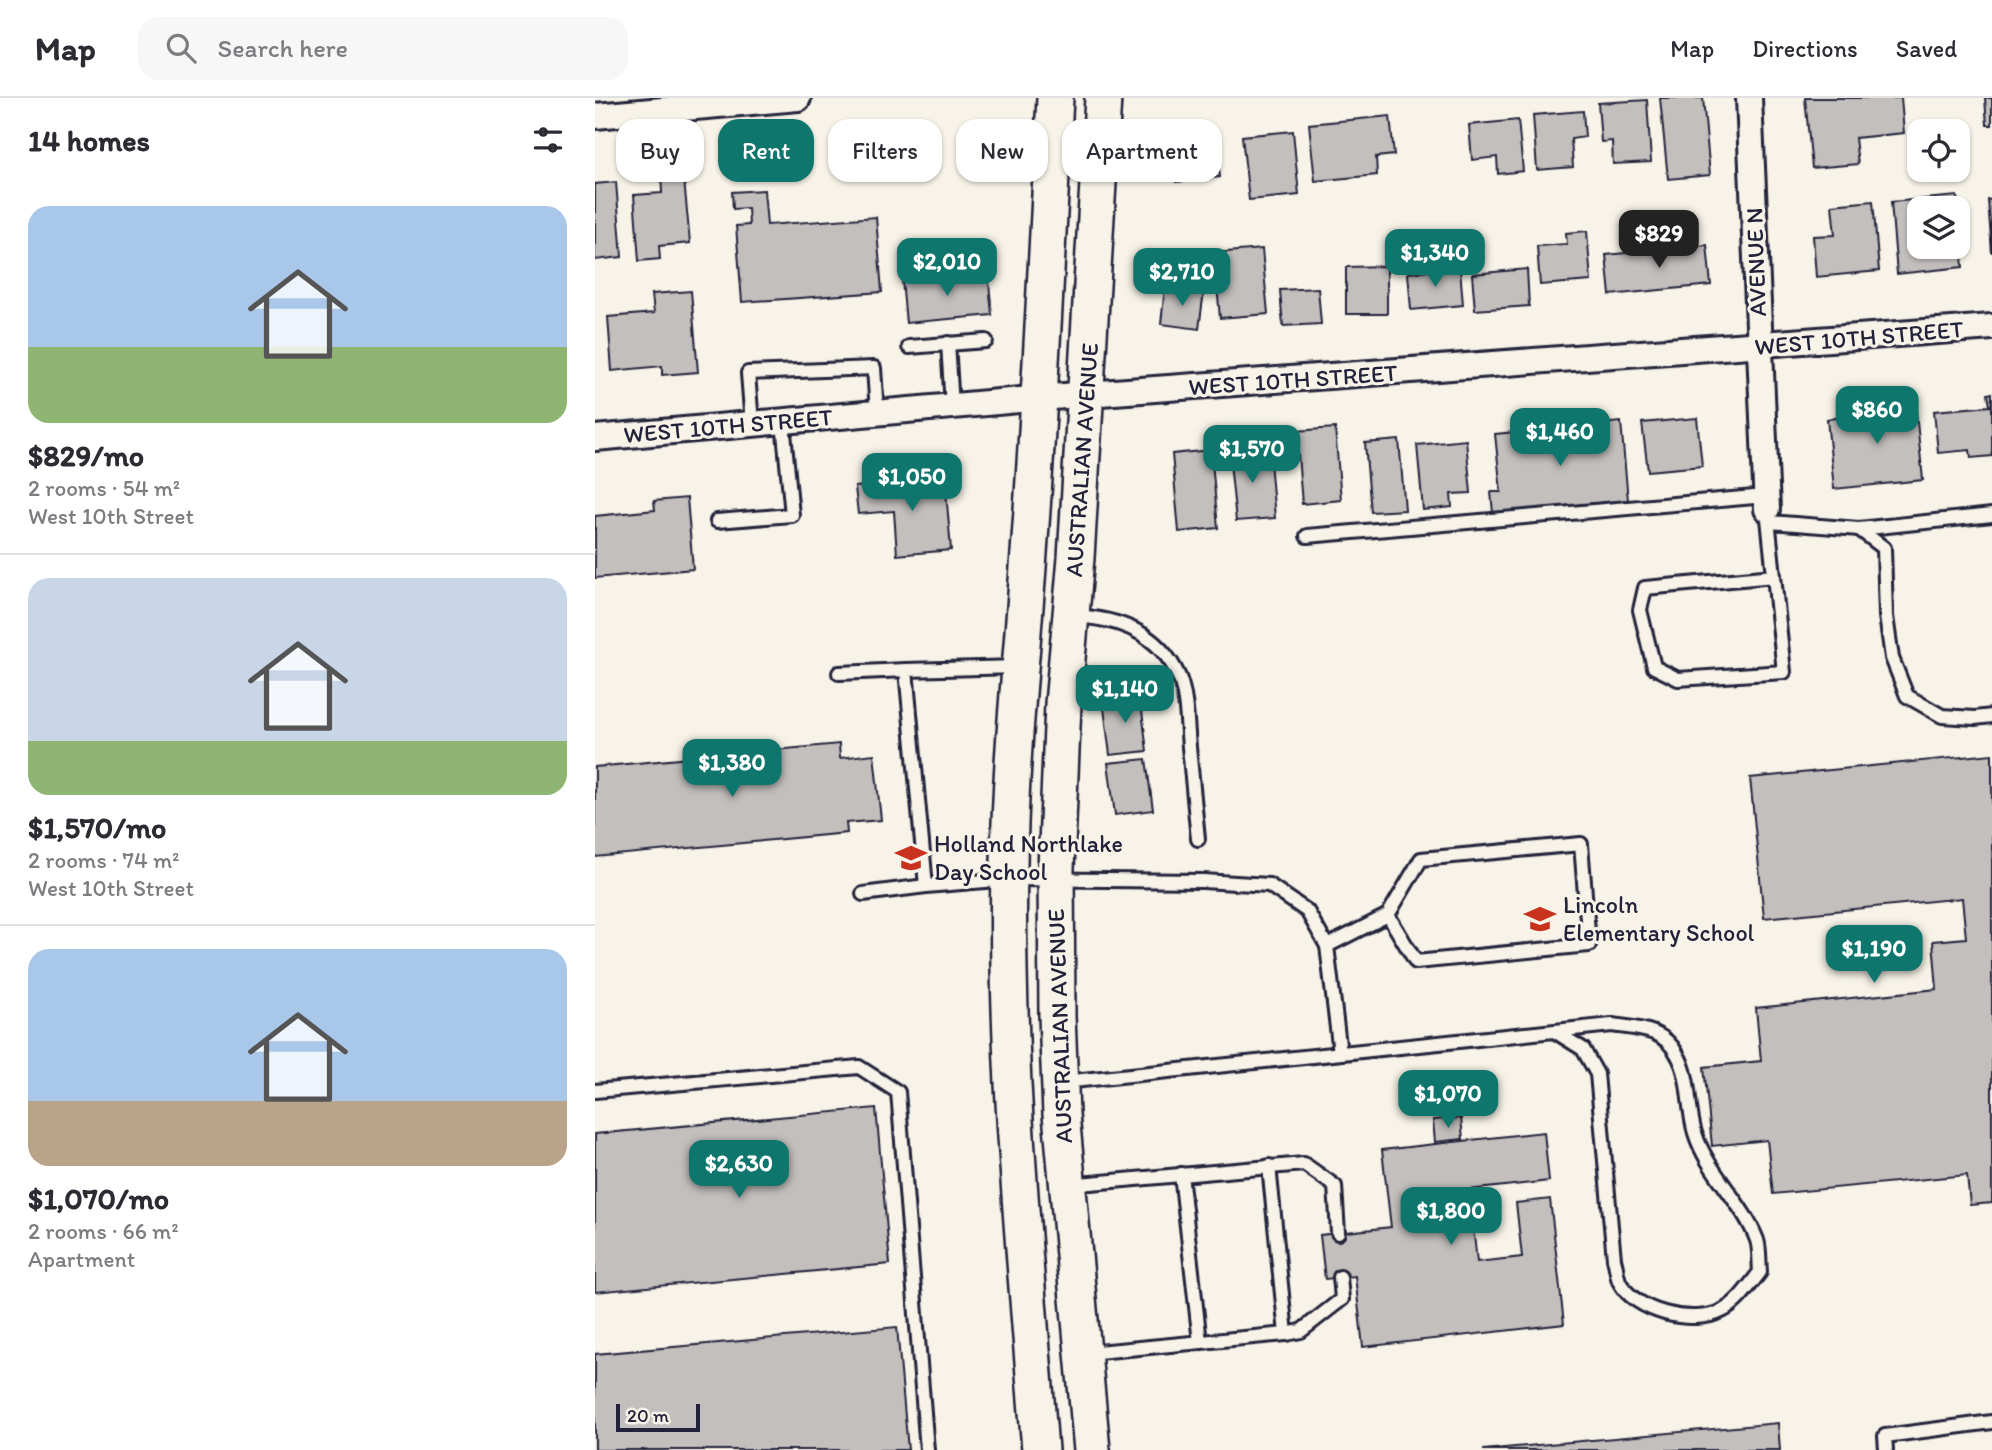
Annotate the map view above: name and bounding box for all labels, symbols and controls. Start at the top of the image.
search box [138,17,628,80]
text: Map [35,29,96,68]
icon: search [162,29,200,67]
text: Search here [218,32,348,64]
text: Map [1670,34,1714,63]
text: Directions [1752,34,1858,63]
text: Saved [1896,34,1957,63]
chip: Buy [616,119,704,182]
chip: Rent [718,119,814,182]
chip: Filters [828,119,942,182]
chip: New [956,119,1048,182]
chip: Apartment [1062,119,1222,182]
map controls [1907,119,1970,259]
button: locate [1907,119,1970,182]
icon: filters [529,121,567,159]
text: 14 homes [28,122,150,159]
button: layers [1907,196,1970,259]
street label: AVENUE N [1739,207,1772,317]
pin: $829 [1618,211,1700,270]
text: $829 [1635,219,1683,247]
pin: $1,340 [1378,230,1492,289]
pin: $2,010 [890,238,1004,298]
text: $1,340 [1401,238,1469,266]
text: $2,010 [913,247,981,275]
pin: $2,710 [1125,248,1239,308]
icon: home [235,251,361,377]
text: $2,710 [1149,257,1215,285]
street label: WEST 10TH STREET [1753,314,1965,361]
street label: AUSTRALIAN AVENUE [1059,342,1104,578]
street label: WEST 10TH STREET [1187,358,1399,401]
pin: $860 [1836,386,1918,446]
text: $860 [1852,395,1902,423]
street label: WEST 10TH STREET [622,402,834,449]
pin: $1,460 [1503,408,1617,468]
text: $1,460 [1526,417,1594,445]
pin: $1,570 [1195,426,1309,485]
text: $1,570 [1219,434,1285,462]
text: $829/mo [28,437,144,474]
pin: $1,050 [855,454,969,513]
text: $1,050 [878,462,946,490]
text: 2 rooms · 54 m² [28,474,180,502]
text: West 10th Street [28,502,194,530]
icon: home [235,623,361,749]
pin: $1,140 [1068,666,1182,725]
text: $1,140 [1092,674,1158,702]
pin: $1,380 [675,740,789,799]
text: $1,380 [698,748,766,776]
text: $1,570/mo [28,809,166,846]
place label: Holland Northlake Day School [934,829,1123,886]
school or university icon: Holland Northlake Day School [894,841,928,875]
text: 2 rooms · 74 m² [28,846,180,874]
text: West 10th Street [28,874,194,902]
place label: Lincoln Elementary School [1563,890,1755,947]
school or university icon: Lincoln Elementary School [1523,902,1557,936]
street label: AUSTRALIAN AVENUE [1041,908,1078,1144]
pin: $1,190 [1817,926,1931,985]
text: $1,190 [1842,934,1906,962]
icon: home [235,994,361,1120]
pin: $1,070 [1391,1070,1505,1130]
text: $1,070 [1414,1079,1482,1107]
pin: $2,630 [682,1140,796,1200]
text: $2,630 [705,1149,773,1177]
text: $1,070/mo [28,1180,169,1217]
pin: $1,800 [1394,1188,1508,1247]
text: $1,800 [1417,1196,1485,1224]
text: 2 rooms · 66 m² [28,1217,179,1245]
text: Apartment [28,1245,135,1273]
scale bar [616,1401,700,1433]
text: 20 m [627,1404,669,1427]

